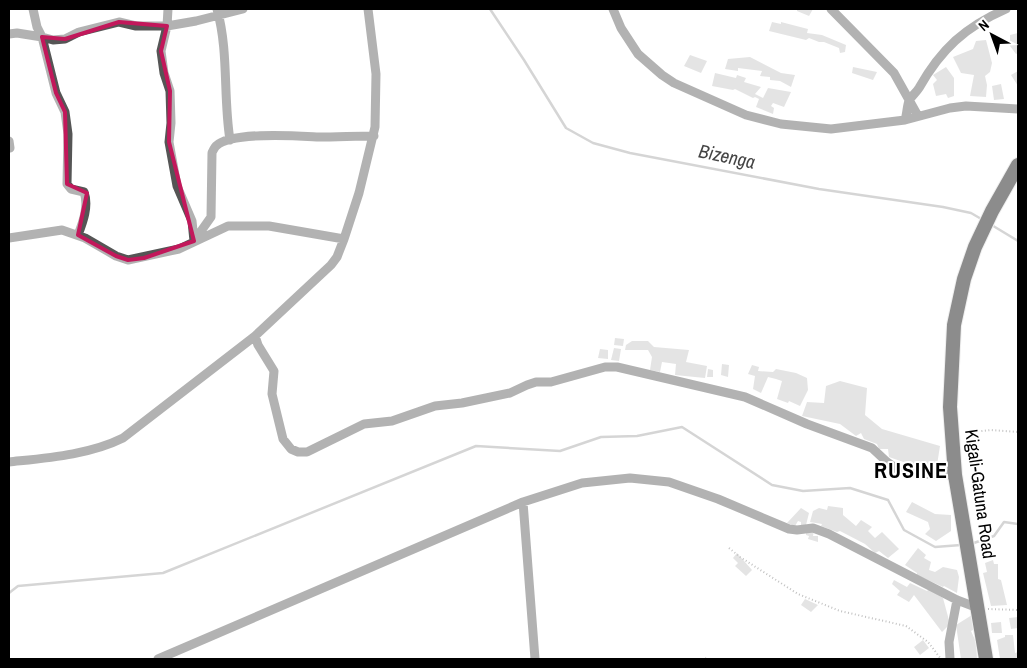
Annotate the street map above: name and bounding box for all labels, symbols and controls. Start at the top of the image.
north arrow [967,10,1017,60]
text: N [974,16,993,35]
water label: Bizenga [696,137,758,175]
street label: Kigali-Gatuna Road [959,428,1002,560]
district label: RUSINE [874,455,948,485]

